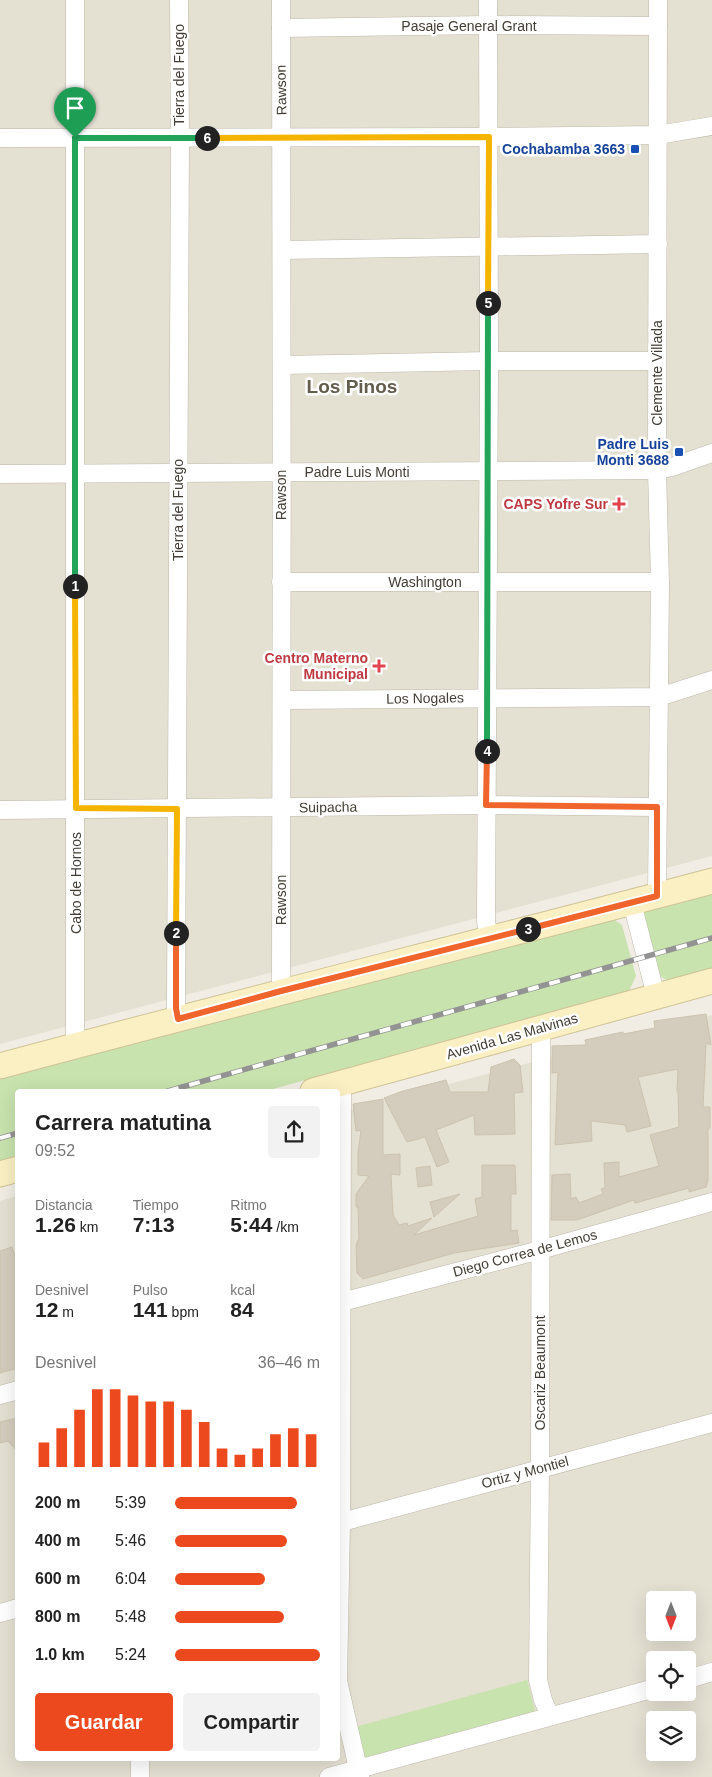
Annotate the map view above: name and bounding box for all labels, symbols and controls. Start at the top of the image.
street label: Pasaje General Grant [401,18,537,34]
street label: Tierra del Fuego [171,24,187,126]
street label: Rawson [273,65,289,115]
pin [54,87,96,138]
icon: arrive [61,94,89,122]
pin: 6 [194,126,220,150]
text: 6 [204,130,211,146]
place label: Cochabamba 3663 [502,141,625,157]
marker: Cochabamba 3663 [629,143,641,155]
pin: 5 [476,290,500,316]
text: 5 [485,295,492,311]
street label: Clemente Villada [649,320,665,426]
district label: Los Pinos [307,376,397,397]
place label: Padre Luis Monti 3688 [597,436,669,468]
marker: Padre Luis Monti 3688 [673,446,685,458]
street label: Tierra del Fuego [170,459,186,561]
street label: Padre Luis Monti [304,464,410,480]
street label: Rawson [273,470,289,520]
place label: CAPS Yofre Sur [503,496,609,512]
marker: CAPS Yofre Sur [612,497,626,511]
pin: 1 [62,574,88,598]
street label: Washington [388,574,462,590]
text: 1 [72,578,79,594]
place label: Centro Materno Municipal [265,650,368,682]
marker: Centro Materno Municipal [372,659,386,673]
street label: Los Nogales [386,689,464,707]
pin: 4 [474,738,500,764]
text: 4 [484,743,491,759]
street label: Suipacha [299,798,358,816]
street label: Cabo de Hornos [68,832,84,934]
street label: Rawson [273,875,289,925]
pin: 3 [516,916,540,942]
pin: 2 [164,920,188,946]
text: 3 [525,921,532,937]
text: 2 [173,925,180,941]
street label: Avenida Las Malvinas [444,1010,580,1062]
button: share [268,1106,320,1158]
text: Carrera matutina [35,1110,211,1135]
text: 09:52 [35,1142,75,1159]
text: Distancia [35,1197,93,1213]
text: Tiempo [133,1197,179,1213]
text: Ritmo [230,1197,267,1213]
text: 1.26 [35,1213,76,1236]
text: 7:13 [133,1213,175,1236]
text: 5:44 [230,1213,272,1236]
text: km [76,1219,98,1235]
text: /km [272,1219,299,1235]
street label: Diego Correa de Lemos [451,1226,599,1280]
text: Desnivel [35,1282,89,1298]
text: Pulso [133,1282,168,1298]
text: kcal [230,1282,255,1298]
text: 12 [35,1298,58,1321]
text: 141 [133,1298,168,1321]
text: 84 [230,1298,254,1321]
text: m [58,1304,74,1320]
text: bpm [168,1304,199,1320]
street label: Oscariz Beaumont [532,1315,548,1431]
text: Desnivel [35,1354,96,1371]
text: 36–46 m [258,1354,320,1371]
street label: Ortiz y Montiel [480,1453,570,1491]
text: 200 m [35,1494,80,1511]
text: 5:39 [115,1494,146,1511]
text: 400 m [35,1532,80,1549]
text: 5:46 [115,1532,146,1549]
text: 600 m [35,1570,80,1587]
text: 6:04 [115,1570,146,1587]
north arrow [646,1591,696,1641]
map controls [646,1591,696,1761]
text: 800 m [35,1608,80,1625]
text: 5:48 [115,1608,146,1625]
text: 1.0 km [35,1646,85,1663]
text: 5:24 [115,1646,146,1663]
button: locate [646,1651,696,1701]
button: Guardar [35,1693,173,1751]
button: Compartir [183,1693,320,1751]
button: layers [646,1711,696,1761]

